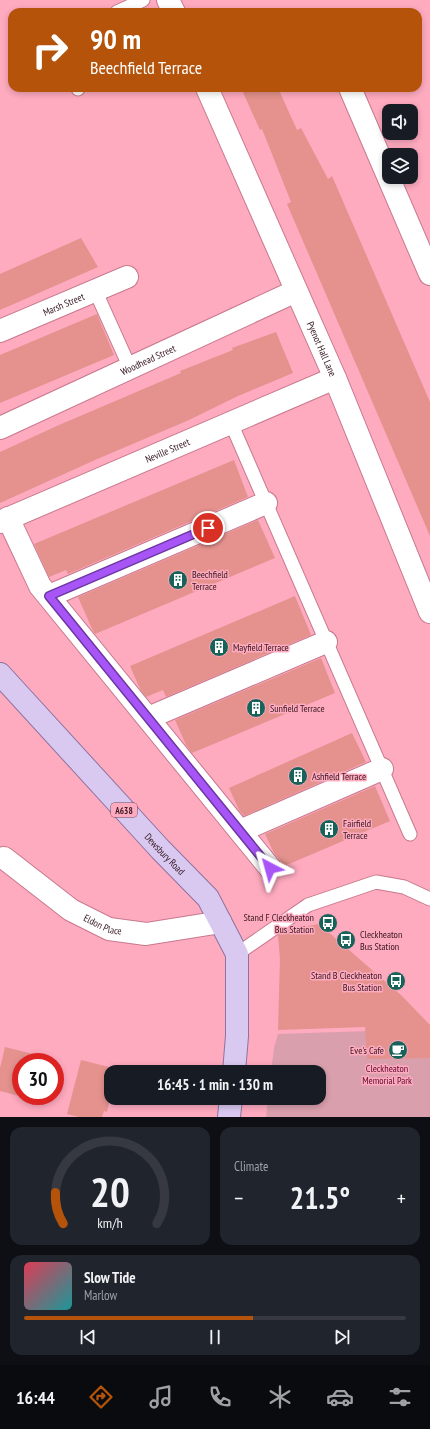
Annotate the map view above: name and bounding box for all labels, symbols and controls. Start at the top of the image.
text: 90 m [90,20,141,57]
icon: right [24,24,76,76]
text: Beechfield Terrace [90,56,202,79]
map controls [382,104,418,184]
button: sound [382,104,418,140]
button: layers [382,148,418,184]
street label: Marsh Street [41,289,86,319]
street label: Pyenot Hall Lane [304,319,340,378]
street label: Woodhead Street [118,341,178,378]
street label: Neville Street [143,435,192,465]
pin [191,511,225,545]
icon: arrive [197,517,219,539]
place label: Beechfield Terrace [192,568,228,593]
building icon: Beechfield Terrace [167,569,189,591]
building icon: Mayfield Terrace [208,636,230,658]
place label: Mayfield Terrace [233,641,289,654]
building icon: Sunfield Terrace [245,697,267,719]
place label: Sunfield Terrace [270,702,325,715]
building icon: Ashfield Terrace [287,765,309,787]
place label: Ashfield Terrace [312,770,366,783]
road number: A638 [111,803,137,817]
place label: Fairfield Terrace [343,817,371,842]
building icon: Fairfield Terrace [318,818,340,840]
street label: Dewsbury Road [142,830,188,877]
position arrow [249,847,291,889]
street label: Eldon Place [82,911,123,937]
place label: Stand F Cleckheaton Bus Station [244,911,314,936]
bus stop icon: Stand F Cleckheaton Bus Station [317,912,339,934]
place label: Cleckheaton Bus Station [360,928,402,953]
bus stop icon: Cleckheaton Bus Station [335,929,357,951]
place label: Stand B Cleckheaton Bus Station [311,969,382,994]
bus stop icon: Stand B Cleckheaton Bus Station [385,970,407,992]
cafe icon: Eve's Cafe [387,1039,409,1061]
place label: Eve's Cafe [350,1044,384,1057]
speed limit sign: 30 [12,1053,64,1105]
park label: Cleckheaton Memorial Park [362,1062,412,1087]
text: 16:45 · 1 min · 130 m [157,1075,273,1094]
text: Climate [234,1158,268,1175]
text: 20 [90,1165,130,1218]
text: 21.5° [290,1178,350,1217]
text: − [234,1184,243,1212]
text: + [397,1184,406,1212]
text: km/h [97,1213,123,1232]
text: Slow Tide [84,1268,136,1287]
text: Marlow [84,1287,117,1304]
icon: previous [77,1326,99,1348]
icon: pause [204,1326,226,1348]
icon: next [331,1326,353,1348]
icon: directions [87,1383,115,1411]
icon: music [147,1383,175,1411]
icon: phone [206,1383,234,1411]
icon: climate [266,1383,294,1411]
icon: car [326,1383,354,1411]
icon: filters [386,1383,414,1411]
text: 16:44 [16,1386,55,1409]

